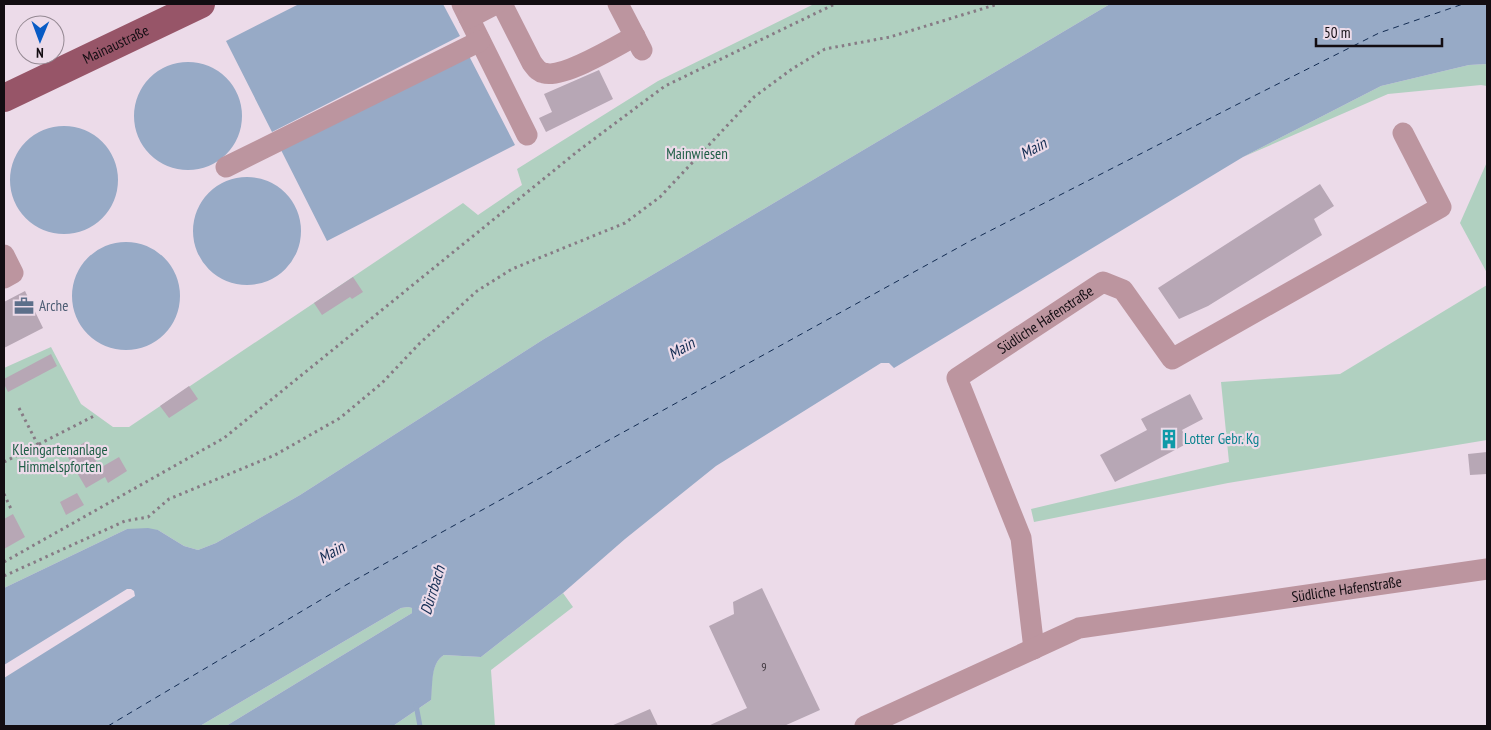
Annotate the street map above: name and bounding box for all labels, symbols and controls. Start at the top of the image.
north arrow [15,15,65,65]
scale bar [1316,15,1442,47]
street label: Mainaustraße [80,20,152,68]
text: 50 m [1324,23,1350,42]
text: N [36,44,44,62]
water label: Main [1016,132,1051,163]
park label: Mainwiesen [666,144,728,163]
street label: Südliche Hafenstraße [994,281,1097,358]
office icon: Arche [13,295,35,317]
place label: Arche [39,296,68,315]
water label: Main [664,332,699,363]
building icon: Lotter Gebr. Kg [1158,428,1180,450]
place label: Lotter Gebr. Kg [1184,429,1259,448]
park label: Kleingartenanlage Himmelspforten [12,440,108,476]
water label: Main [314,536,349,567]
water label: Dürrbach [415,562,449,617]
street label: Südliche Hafenstraße [1290,571,1403,606]
house number: 9 [761,659,767,674]

